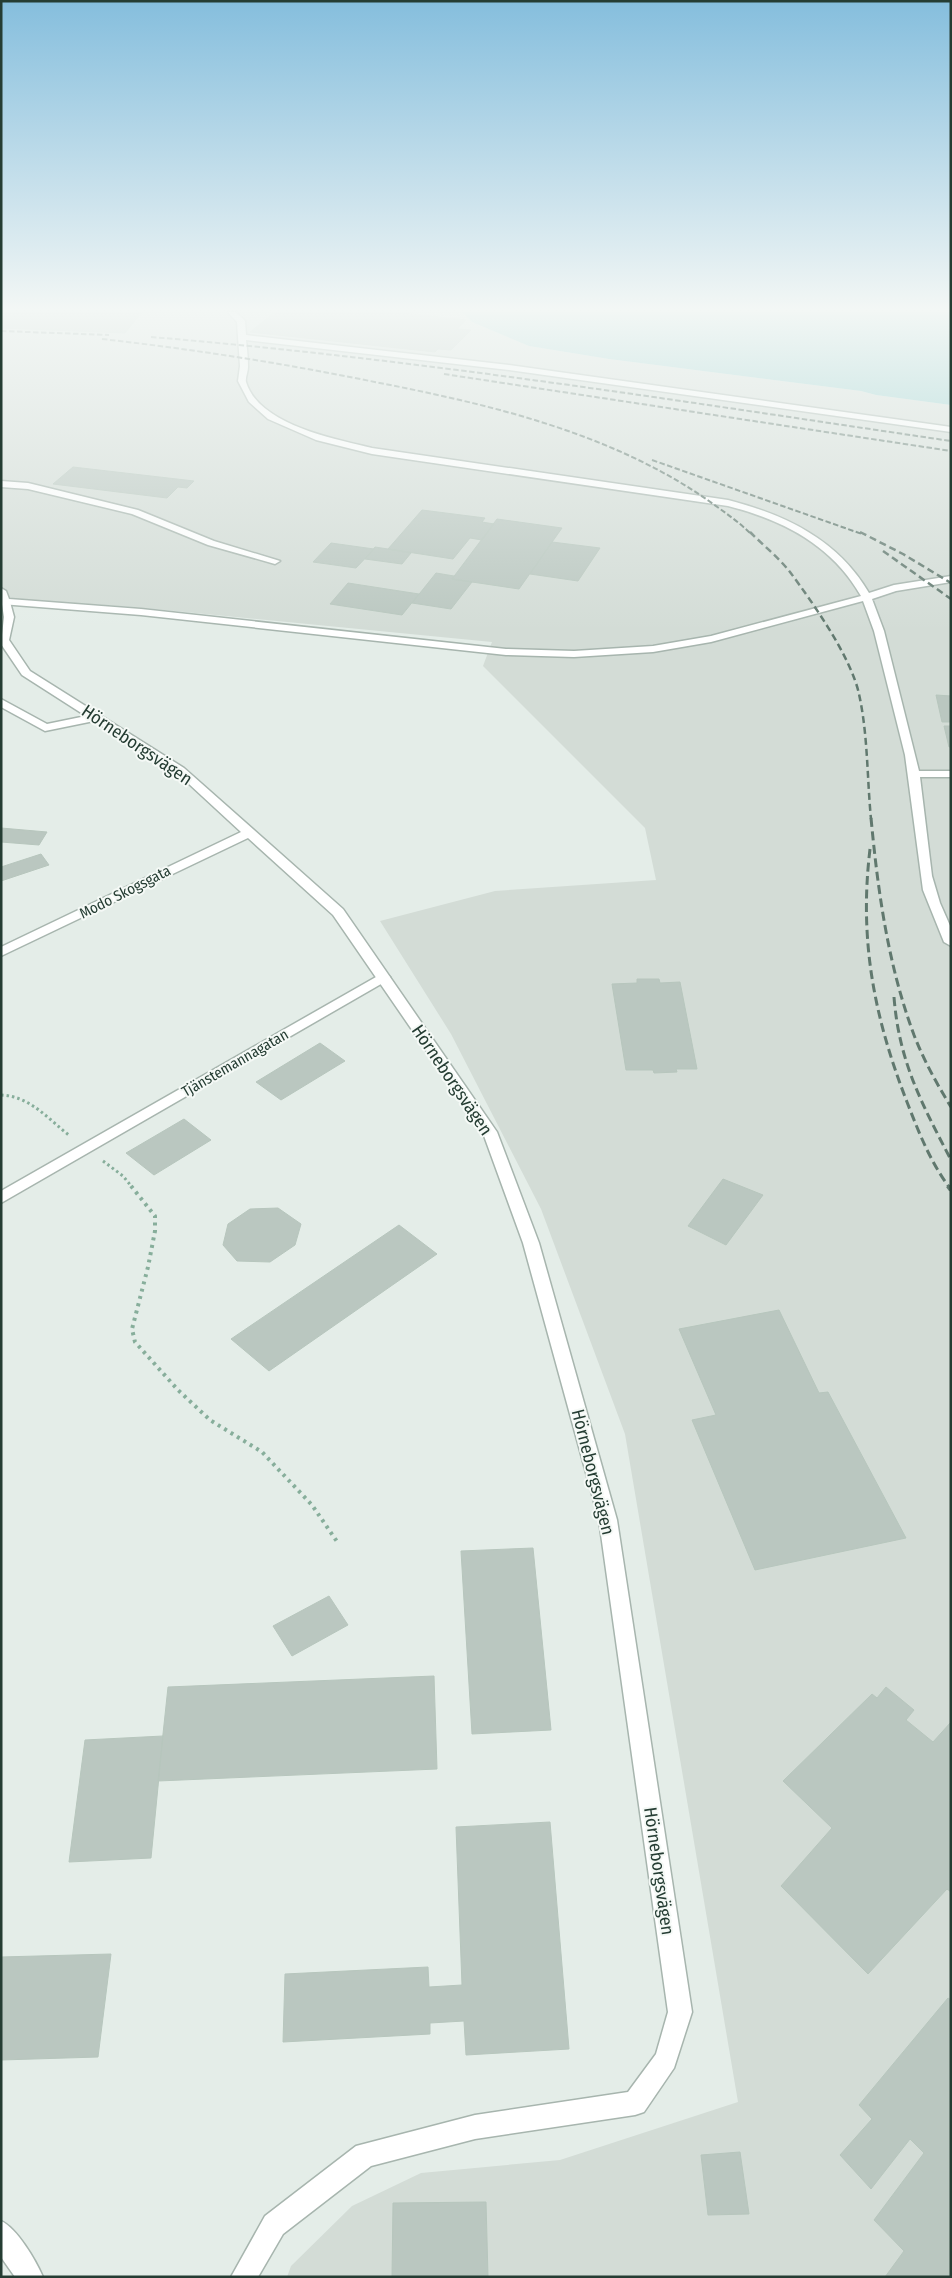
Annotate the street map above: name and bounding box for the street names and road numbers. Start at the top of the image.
street label: Hörneborgsvägen [77,700,197,790]
street label: Modo Skogsgata [76,861,174,923]
street label: Hörneborgsvägen [407,1020,497,1140]
street label: Tjänstemannagatan [178,1025,292,1101]
street label: Hörneborgsvägen [567,1407,619,1537]
street label: Hörneborgsvägen [639,1806,679,1936]

